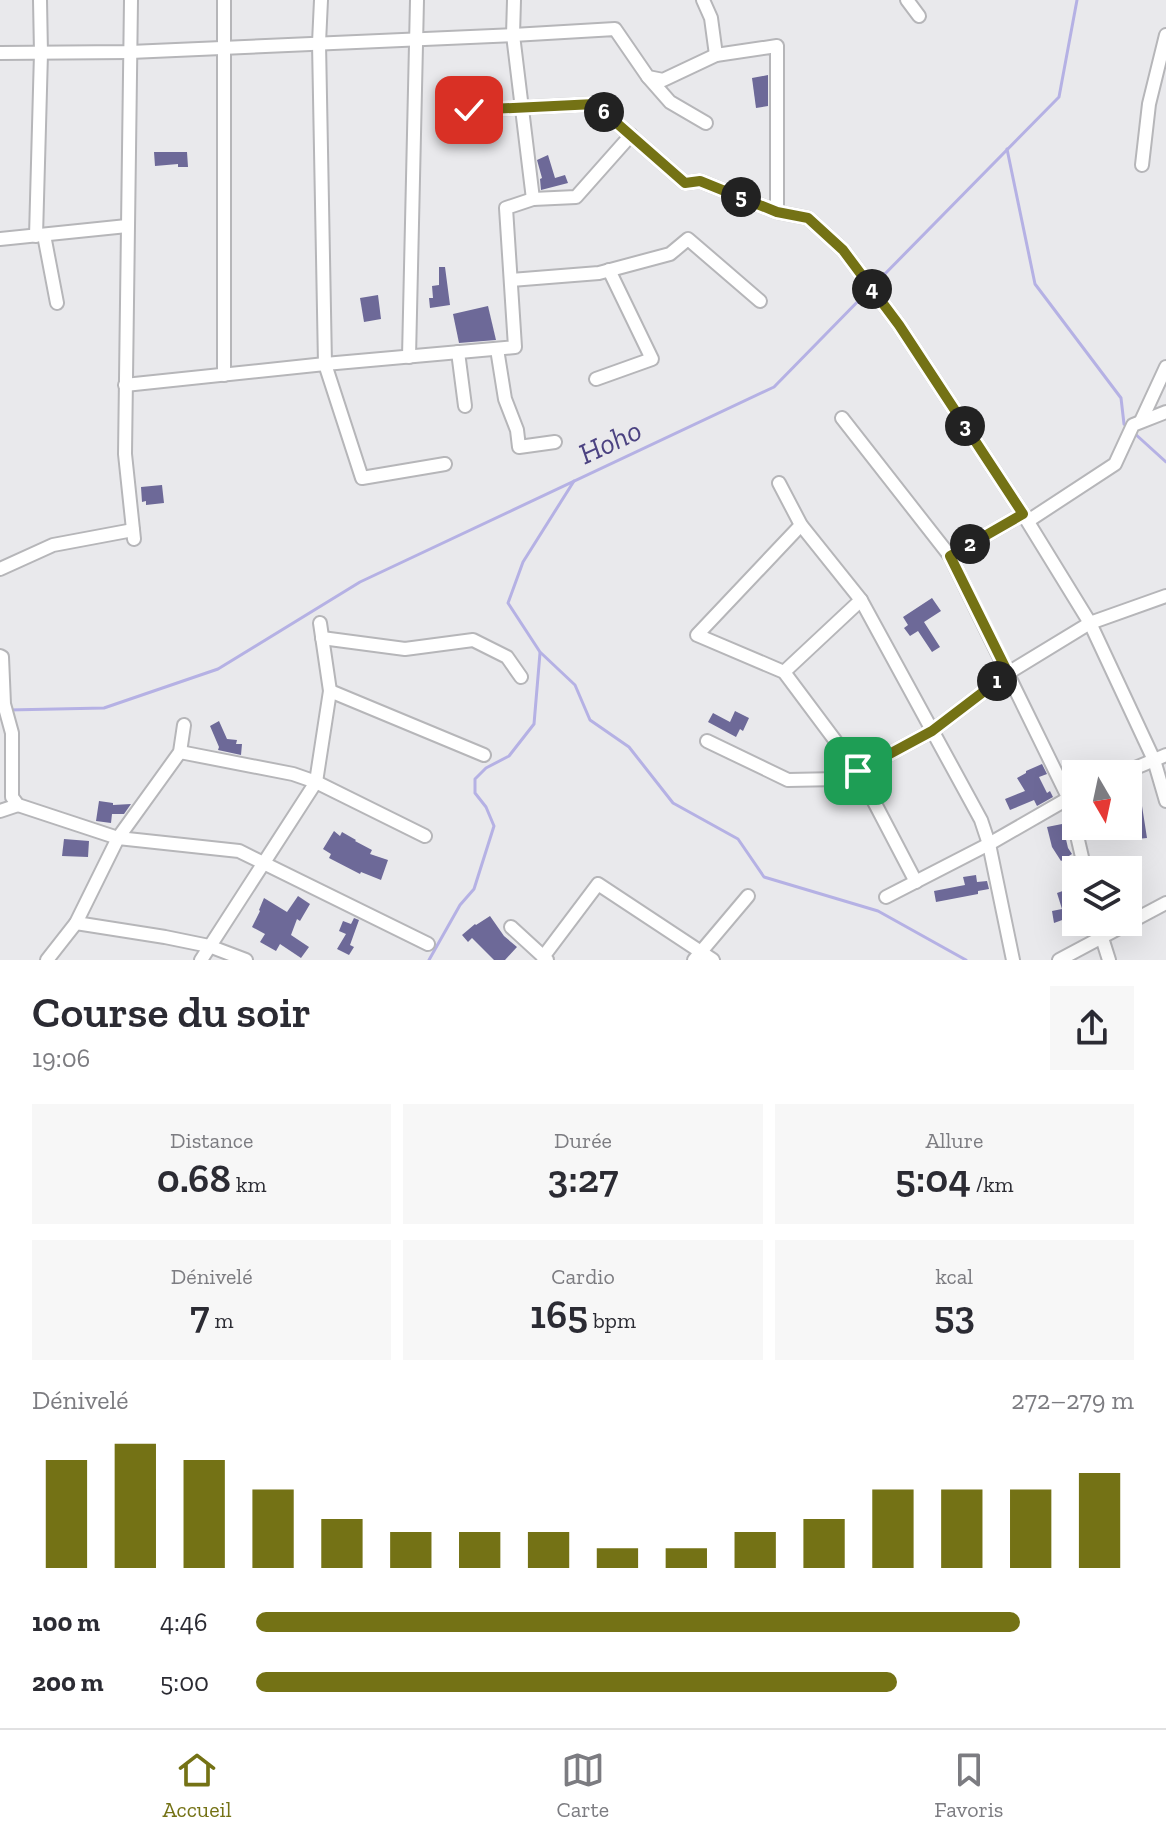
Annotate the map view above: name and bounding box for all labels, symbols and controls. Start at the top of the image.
pin [435,76,503,144]
icon: check [447,88,491,132]
pin: 6 [584,92,624,132]
text: 6 [598,98,610,125]
pin: 5 [721,177,761,217]
text: 5 [735,183,747,210]
pin: 4 [852,269,892,309]
text: 4 [866,275,878,302]
pin: 3 [945,406,985,446]
water label: Hoho [573,412,647,472]
text: 3 [959,412,971,439]
pin: 2 [950,524,990,564]
text: 2 [964,530,976,557]
pin: 1 [977,661,1017,701]
text: 1 [993,667,1001,694]
pin [824,737,892,805]
icon: arrive [836,749,880,793]
north arrow [1062,760,1142,840]
map controls [1062,760,1142,936]
button: layers [1062,856,1142,936]
text: Course du soir [32,985,311,1038]
button: share [1050,986,1134,1070]
text: 19:06 [32,1042,90,1074]
text: Distance [170,1127,253,1154]
text: Durée [554,1127,612,1154]
text: Allure [925,1127,983,1154]
text: 0.68 [157,1154,231,1202]
text: 3:27 [548,1154,618,1202]
text: 5:04 [895,1154,971,1202]
text: km [231,1171,266,1198]
text: /km [971,1171,1014,1198]
text: Dénivelé [171,1263,253,1290]
text: Cardio [551,1263,615,1290]
text: kcal [935,1263,973,1290]
text: 7 [190,1290,209,1338]
text: 165 [530,1290,588,1338]
text: 53 [934,1290,975,1338]
text: m [209,1307,233,1334]
text: bpm [588,1307,636,1334]
text: Dénivelé [32,1384,129,1416]
text: 272–279 m [1011,1384,1134,1416]
text: 100 m [32,1606,100,1638]
text: 4:46 [160,1606,208,1638]
text: 200 m [32,1666,104,1698]
text: 5:00 [160,1666,209,1698]
tab: Accueil [163,1748,232,1823]
tab: Carte [557,1748,609,1823]
tab: Favoris [934,1748,1003,1823]

